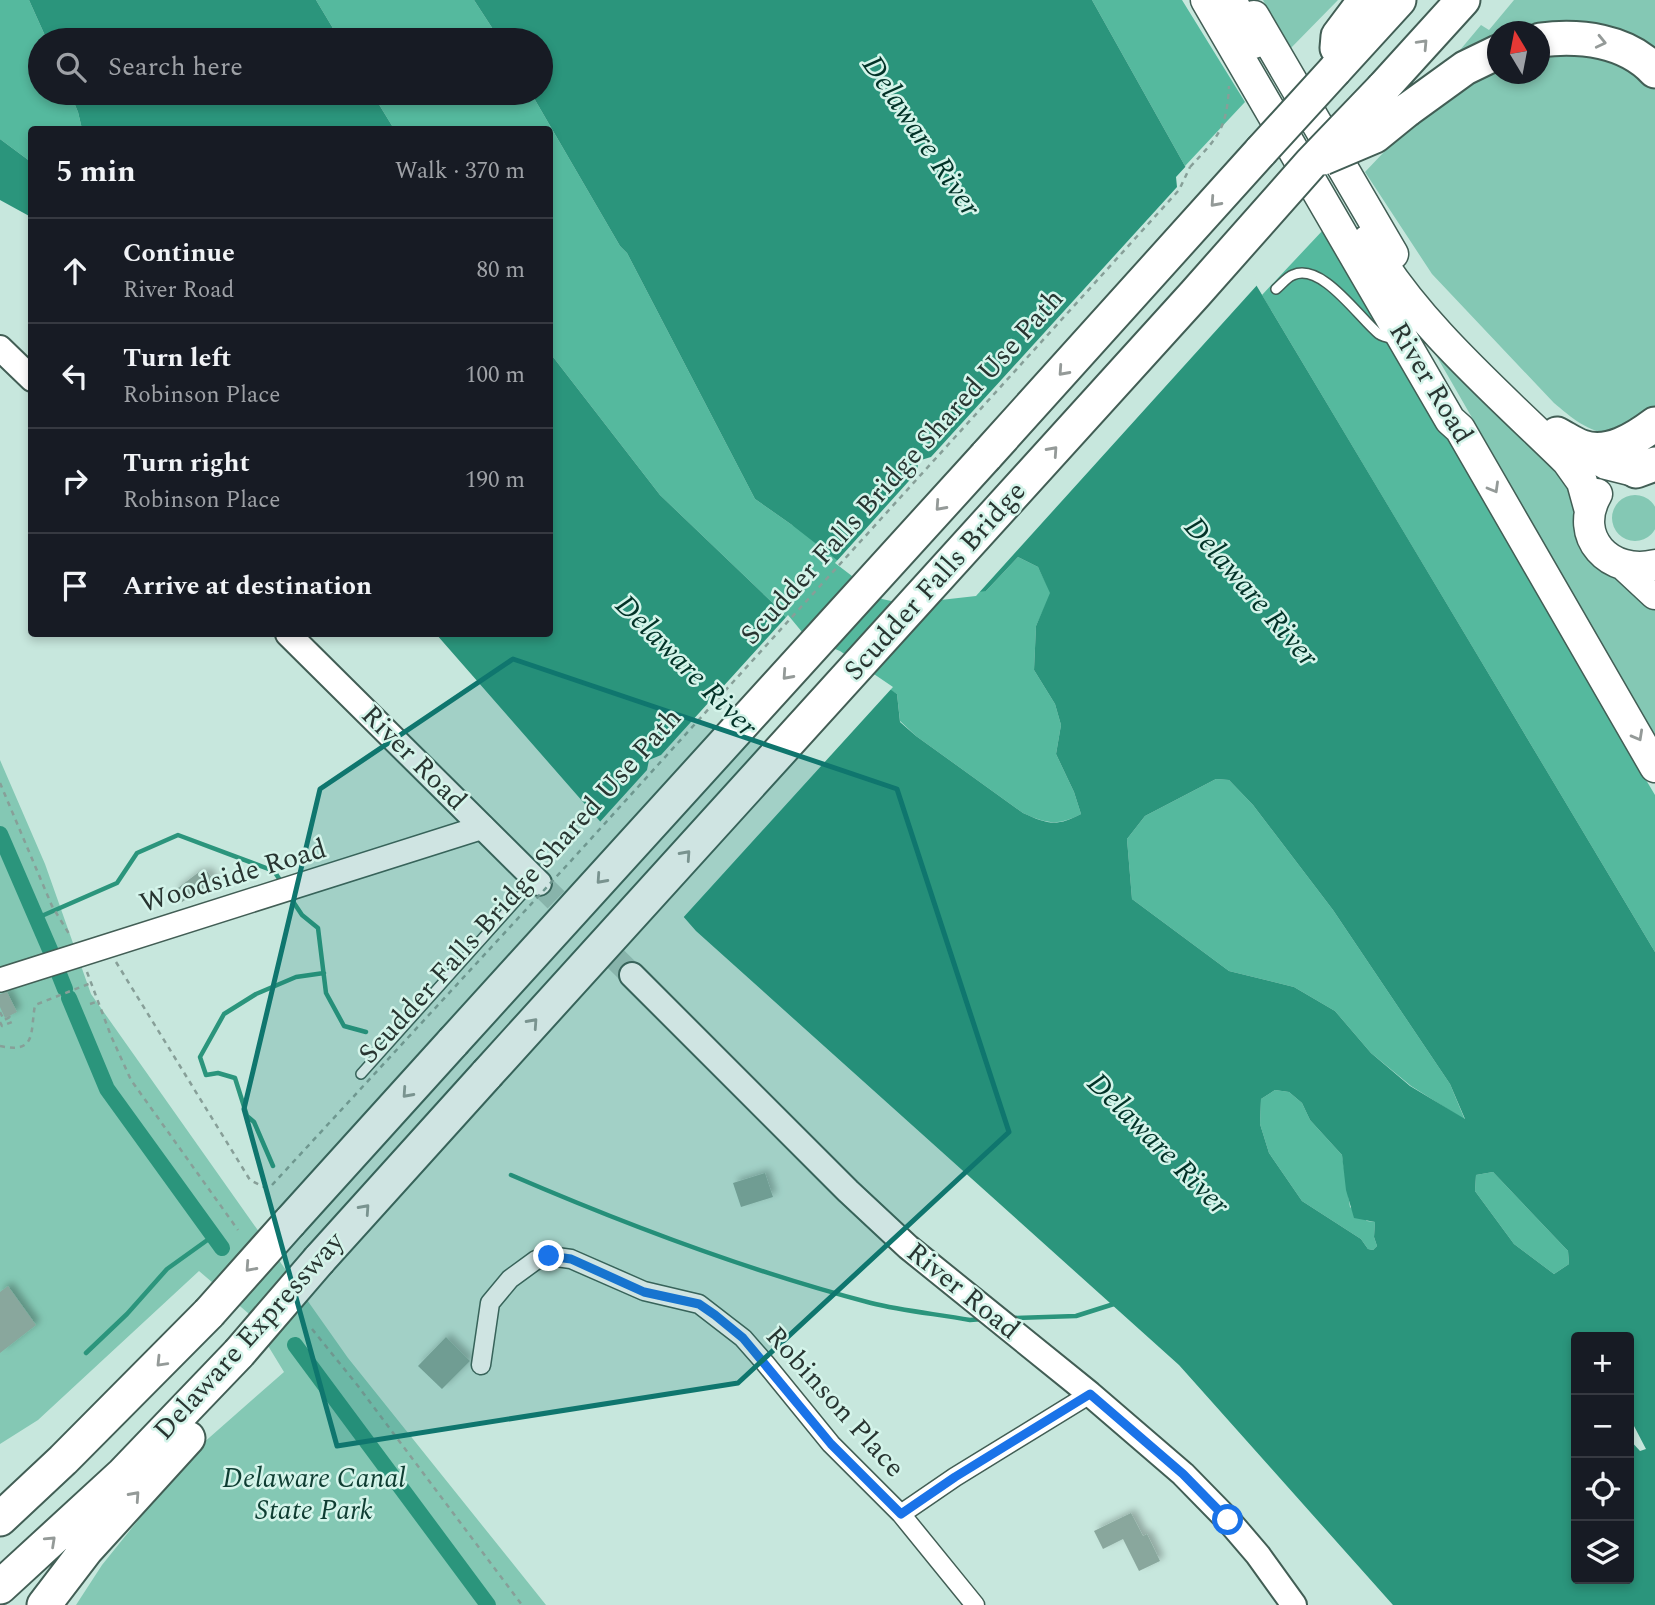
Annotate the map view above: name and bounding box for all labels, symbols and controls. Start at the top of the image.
north arrow [1487,21,1550,84]
search box [28,28,553,105]
one-way arrow [1595,34,1607,48]
one-way arrow [1415,39,1427,52]
water label: Delaware River [850,46,993,227]
text: Search here [108,47,243,87]
icon: search [52,48,90,86]
text: 5 min [56,149,136,195]
text: Walk · 370 m [395,154,525,189]
one-way arrow [1211,194,1224,207]
text: Continue [123,233,235,273]
icon: ahead [56,252,94,290]
text: 80 m [476,253,525,288]
text: River Road [123,273,234,308]
street label: Scudder Falls Bridge Shared Use Path [733,282,1071,652]
street label: River Road [1378,314,1484,452]
text: Turn left [123,338,231,378]
icon: left [56,357,94,395]
text: 100 m [465,358,525,393]
one-way arrow [1059,363,1071,376]
text: Robinson Place [123,378,280,413]
text: Turn right [123,443,250,483]
one-way arrow [1045,446,1057,459]
icon: right [56,462,94,500]
text: 190 m [465,463,525,498]
street label: Scudder Falls Bridge [837,475,1033,687]
one-way arrow [1486,480,1499,493]
text: Robinson Place [123,483,280,518]
one-way arrow [936,498,949,511]
water label: Delaware River [1172,507,1330,678]
text: Arrive at destination [123,566,372,606]
icon: arrive [56,567,94,605]
water label: Delaware River [604,584,769,749]
one-way arrow [783,667,795,680]
street label: River Road [351,695,477,821]
street label: Scudder Falls Bridge Shared Use Path [348,698,692,1074]
one-way arrow [1630,729,1643,741]
street label: Woodside Road [134,827,332,925]
one-way arrow [678,850,691,863]
one-way arrow [597,871,609,884]
one-way arrow [525,1019,538,1032]
water label: Delaware River [1076,1062,1241,1227]
one-way arrow [403,1084,416,1097]
one-way arrow [357,1204,369,1217]
street label: Delaware Expressway [143,1221,356,1450]
street label: River Road [897,1232,1029,1350]
route end [533,1240,564,1271]
one-way arrow [245,1259,258,1272]
street label: Robinson Place [755,1316,915,1488]
map controls [1571,1332,1634,1584]
button: + [1571,1332,1634,1395]
one-way arrow [157,1354,170,1367]
button: − [1571,1395,1634,1458]
park label: Delaware Canal State Park [222,1457,406,1532]
button: locate [1571,1458,1634,1521]
one-way arrow [127,1491,139,1504]
route start [1212,1504,1243,1535]
button: layers [1571,1521,1634,1584]
one-way arrow [43,1537,56,1549]

